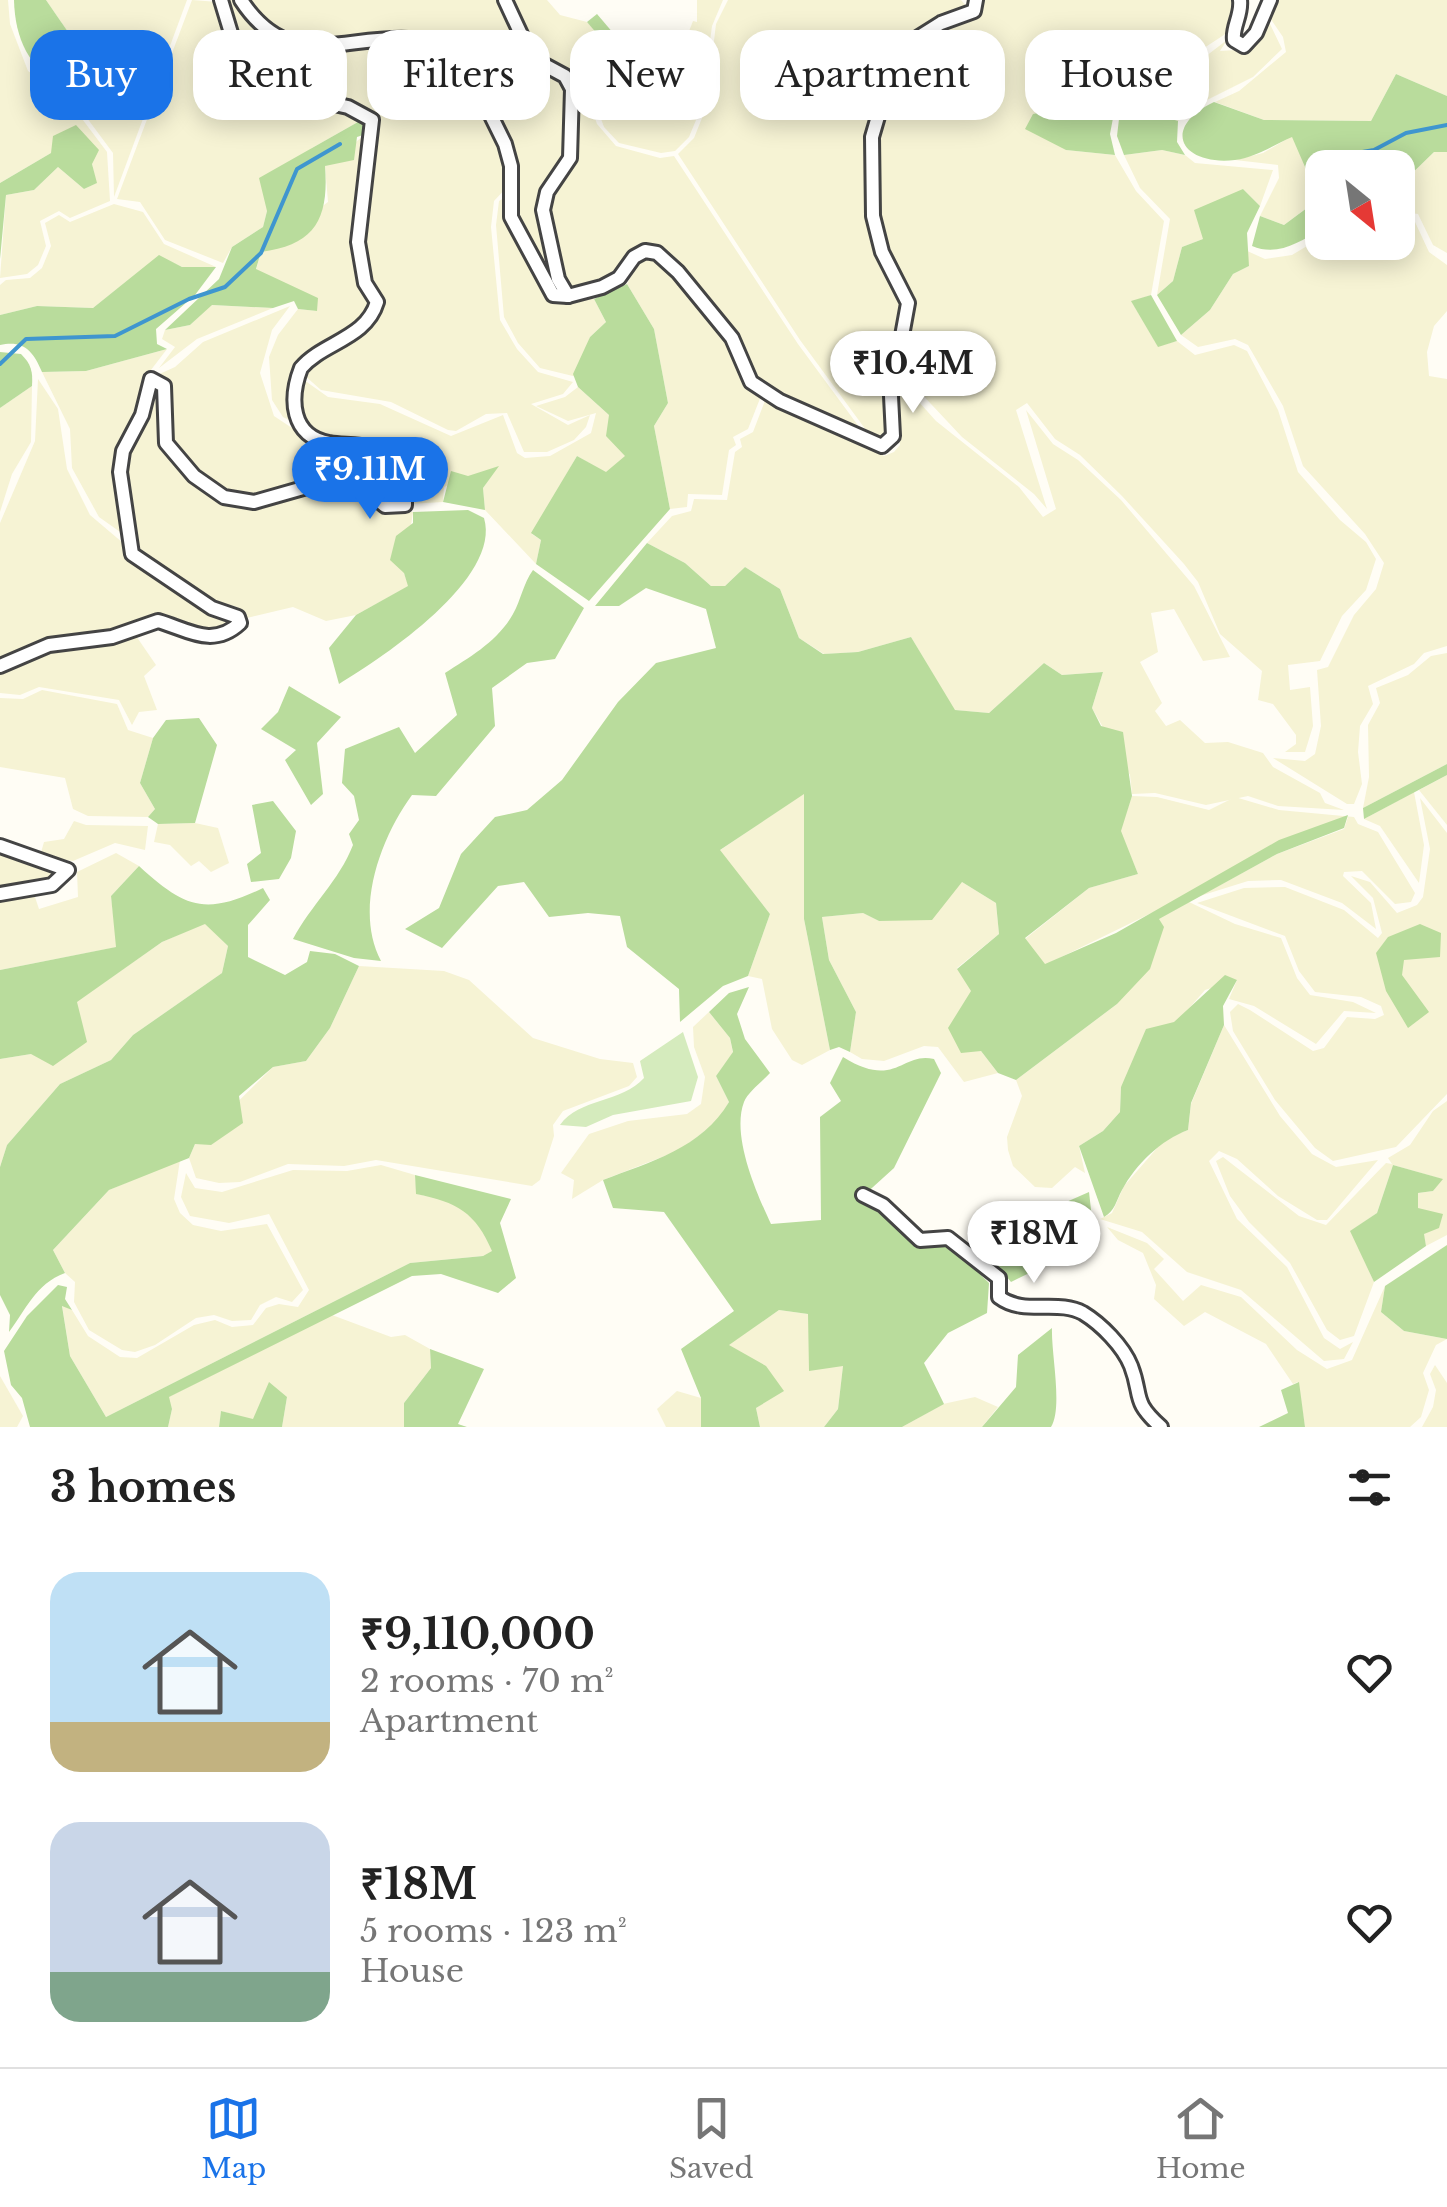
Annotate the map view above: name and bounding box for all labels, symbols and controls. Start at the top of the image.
chip: Buy [30,30,173,120]
chip: Rent [193,30,347,120]
chip: Filters [367,30,550,120]
chip: New [570,30,720,120]
chip: Apartment [740,30,1005,120]
chip: House [1025,30,1209,120]
north arrow [1305,150,1415,260]
map controls [1305,150,1415,260]
pin: ₹10.4M [832,331,994,416]
text: ₹10.4M [852,343,974,383]
pin: ₹9.11M [289,437,451,522]
text: ₹9.11M [314,449,426,489]
pin: ₹18M [975,1201,1093,1286]
text: ₹18M [989,1213,1079,1253]
icon: filters [1342,1460,1397,1515]
text: 3 homes [50,1461,236,1513]
text: ₹9,110,000 [360,1608,595,1660]
icon: home [130,1612,250,1732]
icon: heart [1342,1645,1397,1700]
text: 2 rooms · 70 m² [360,1661,614,1701]
text: Apartment [360,1701,538,1741]
text: ₹18M [360,1858,477,1910]
icon: home [130,1862,250,1982]
icon: heart [1342,1895,1397,1950]
text: 5 rooms · 123 m² [360,1911,627,1951]
text: House [360,1951,464,1991]
tab: Map [201,2091,266,2186]
tab: Saved [669,2091,753,2186]
tab: Home [1156,2091,1246,2186]

